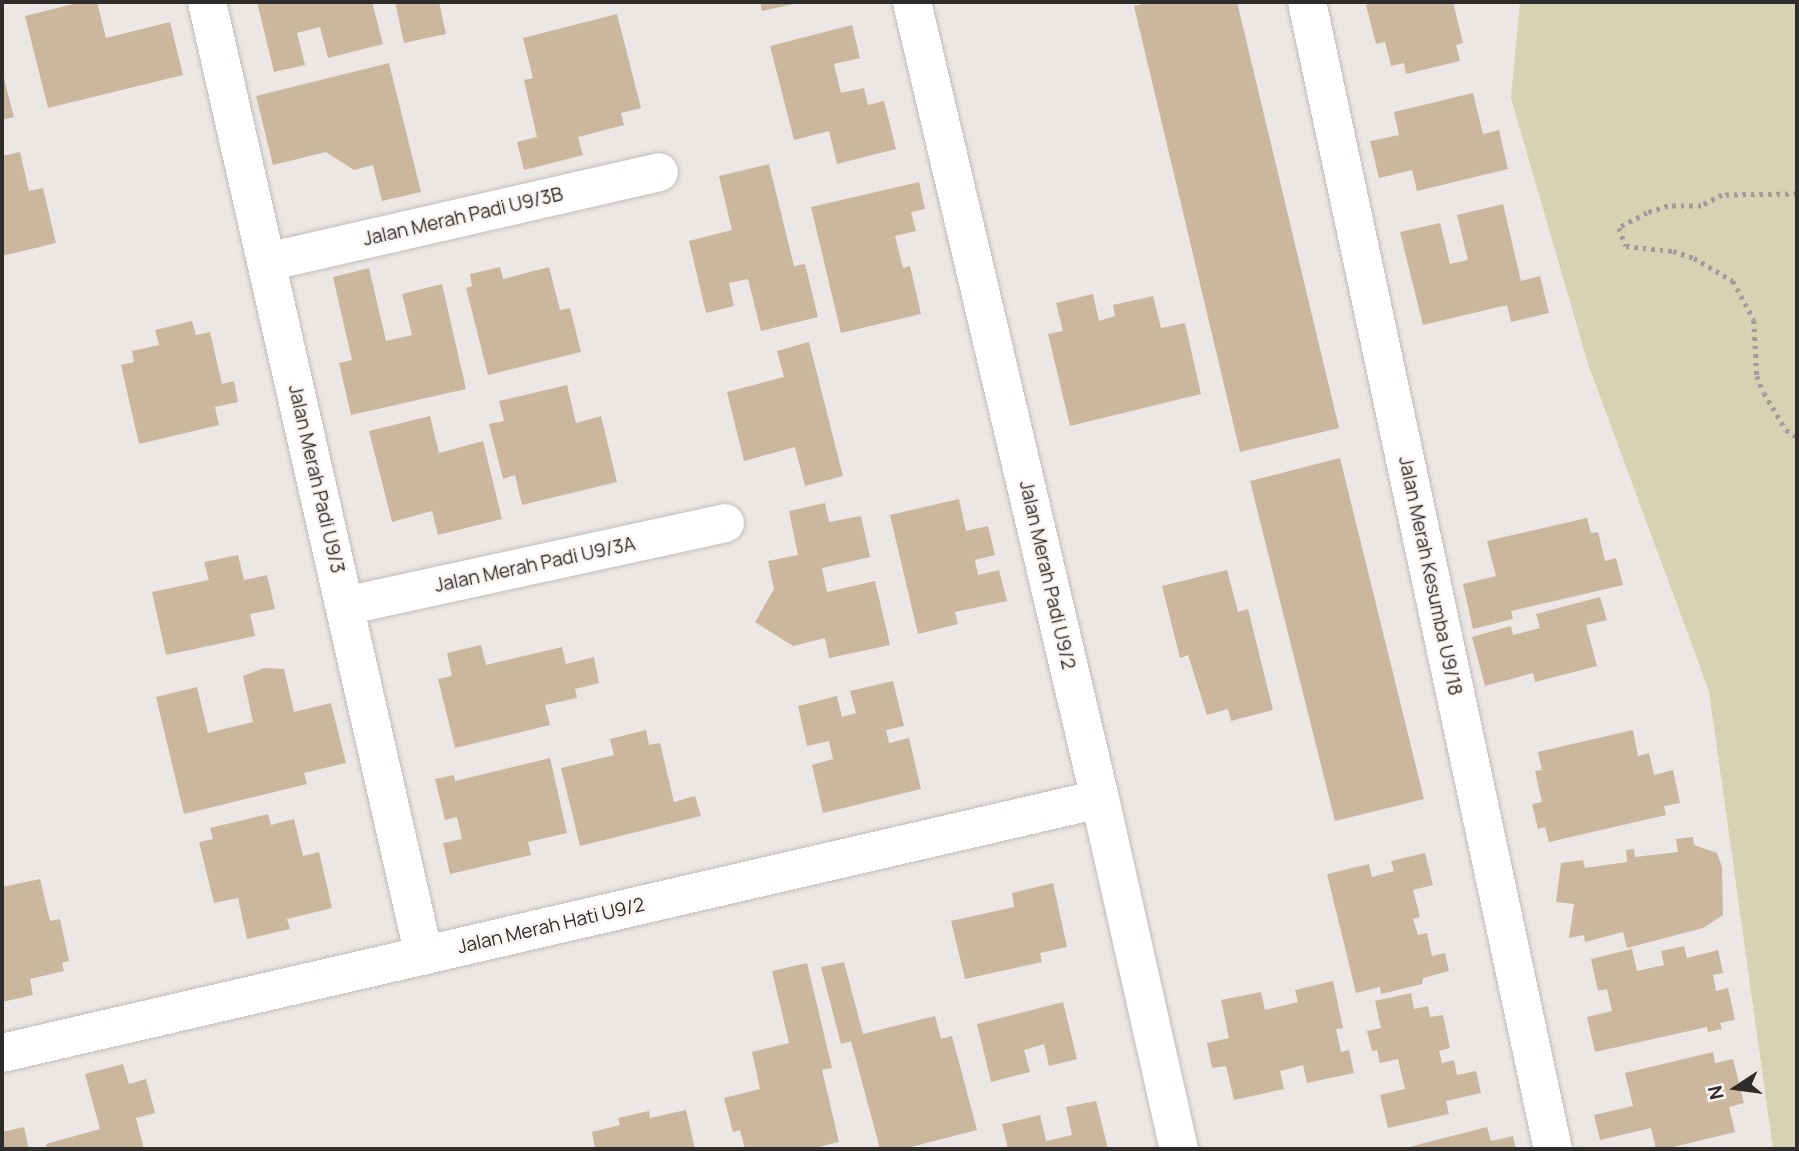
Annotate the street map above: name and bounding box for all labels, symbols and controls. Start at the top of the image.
street label: Jalan Merah Padi U9/3B [361,183,565,251]
street label: Jalan Merah Padi U9/3 [283,383,349,575]
street label: Jalan Merah Kesumba U9/18 [1393,454,1467,698]
street label: Jalan Merah Padi U9/2 [1014,478,1080,672]
street label: Jalan Merah Padi U9/3A [432,533,638,597]
street label: Jalan Merah Hati U9/2 [455,893,647,959]
north arrow [1701,1053,1771,1123]
text: N [1701,1083,1730,1102]

